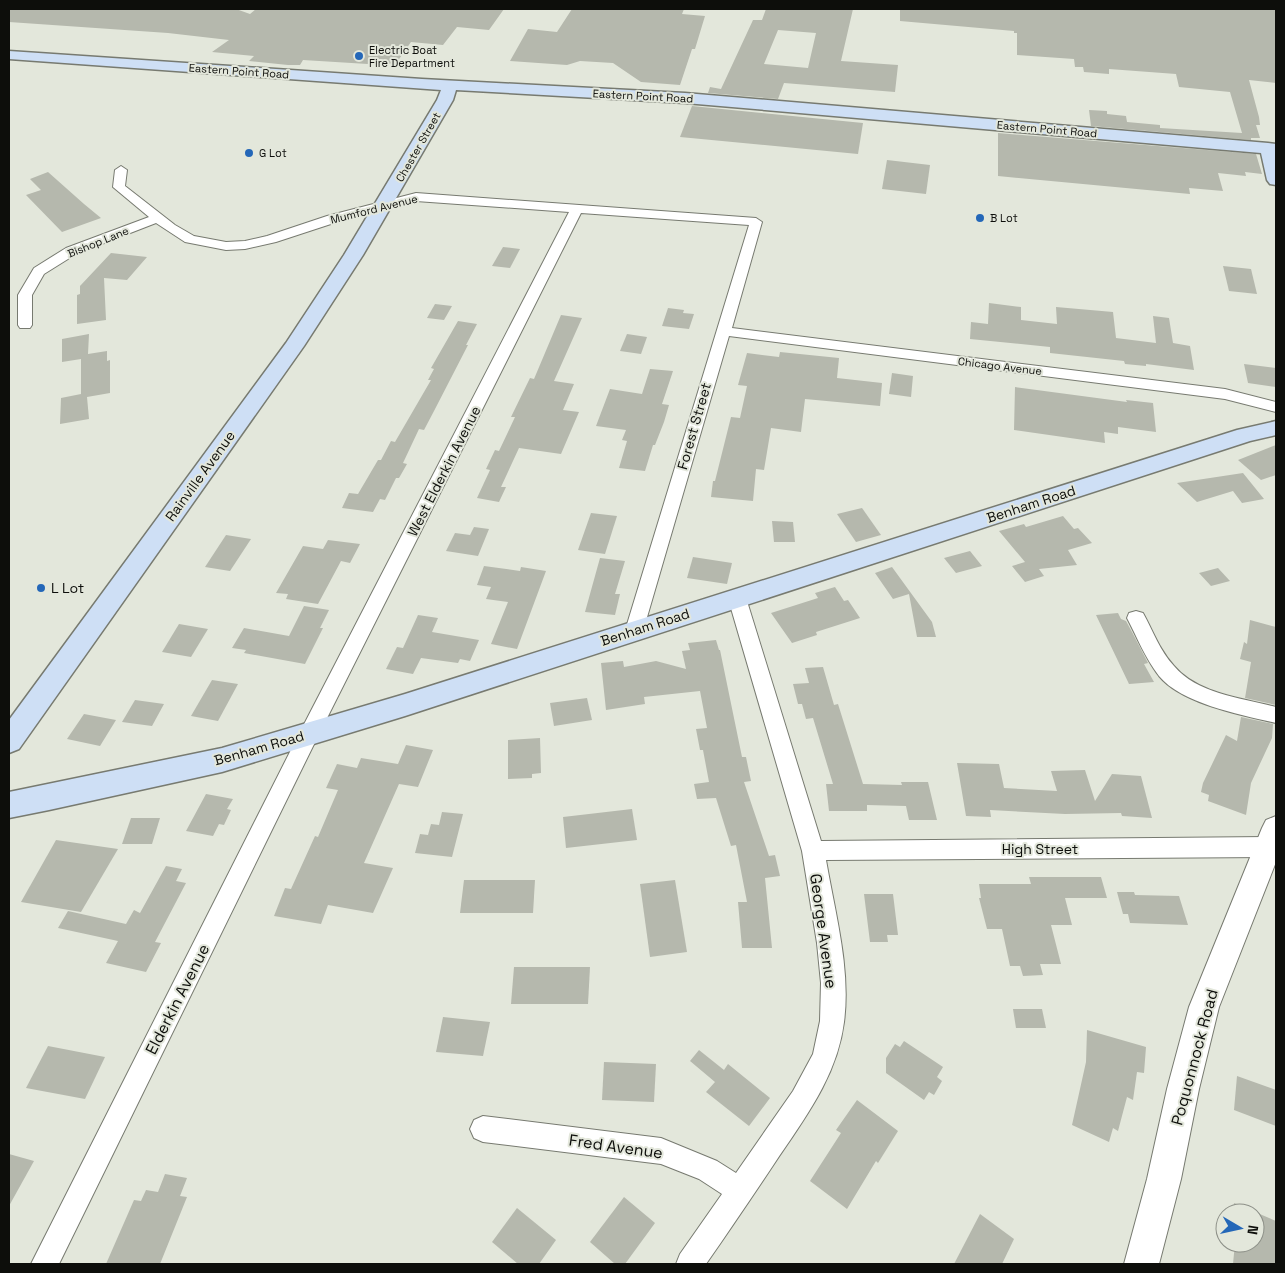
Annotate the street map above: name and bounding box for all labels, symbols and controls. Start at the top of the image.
place label: Electric Boat Fire Department [369,43,455,70]
marker: Electric Boat Fire Department [353,50,365,62]
street label: Eastern Point Road [188,61,290,81]
street label: Eastern Point Road [592,86,694,106]
street label: Chester Street [392,110,444,184]
street label: Eastern Point Road [996,118,1098,140]
place label: G Lot [259,146,287,160]
marker: G Lot [243,147,255,159]
street label: Mumford Avenue [329,191,419,227]
place label: B Lot [990,211,1018,225]
marker: B Lot [974,212,986,224]
street label: Bishop Lane [65,223,131,261]
street label: Chicago Avenue [957,354,1043,378]
street label: Forest Street [673,381,715,471]
street label: West Elderkin Avenue [403,403,485,539]
street label: Rainville Avenue [161,427,239,525]
street label: Benham Road [984,481,1078,527]
place label: L Lot [51,579,84,597]
marker: L Lot [35,582,47,594]
street label: Benham Road [598,604,692,650]
street label: Benham Road [212,727,306,769]
street label: High Street [1002,840,1078,858]
street label: George Avenue [805,872,842,990]
street label: Elderkin Avenue [141,940,214,1058]
street label: Poquonnock Road [1166,987,1223,1128]
street label: Fred Avenue [568,1130,664,1163]
north arrow [1215,1203,1265,1253]
text: N [1243,1224,1262,1236]

